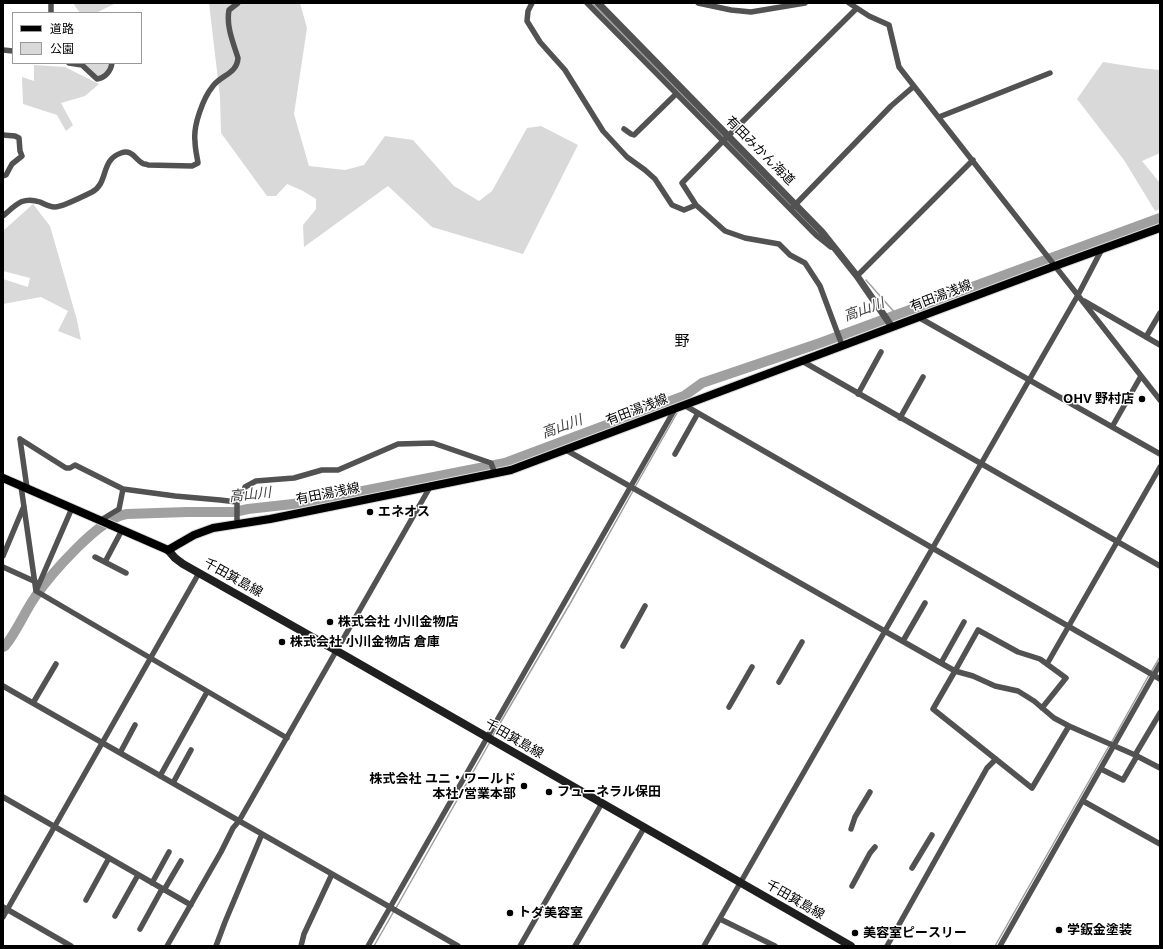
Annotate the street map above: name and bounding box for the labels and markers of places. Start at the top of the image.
place label: OHV 野村店 [1063,391,1134,407]
marker: OHV 野村店 [1137,394,1147,404]
place label: エネオス [378,504,430,520]
marker: エネオス [365,507,375,517]
place label: 株式会社 小川金物店 [338,614,458,630]
marker: 株式会社 小川金物店 [325,617,335,627]
place label: 株式会社 小川金物店 倉庫 [290,634,440,650]
marker: 株式会社 小川金物店 倉庫 [277,637,287,647]
place label: 株式会社 ユニ・ワールド 本社/営業本部 [370,771,516,802]
marker: 株式会社 ユニ・ワールド 本社/営業本部 [519,781,529,791]
place label: フューネラル保田 [557,784,661,800]
marker: フューネラル保田 [544,787,554,797]
place label: トダ美容室 [518,905,583,921]
marker: トダ美容室 [505,908,515,918]
place label: 学鈑金塗装 [1067,922,1132,938]
place label: 美容室ピースリー [863,925,967,941]
marker: 学鈑金塗装 [1054,925,1064,935]
marker: 美容室ピースリー [850,928,860,938]

